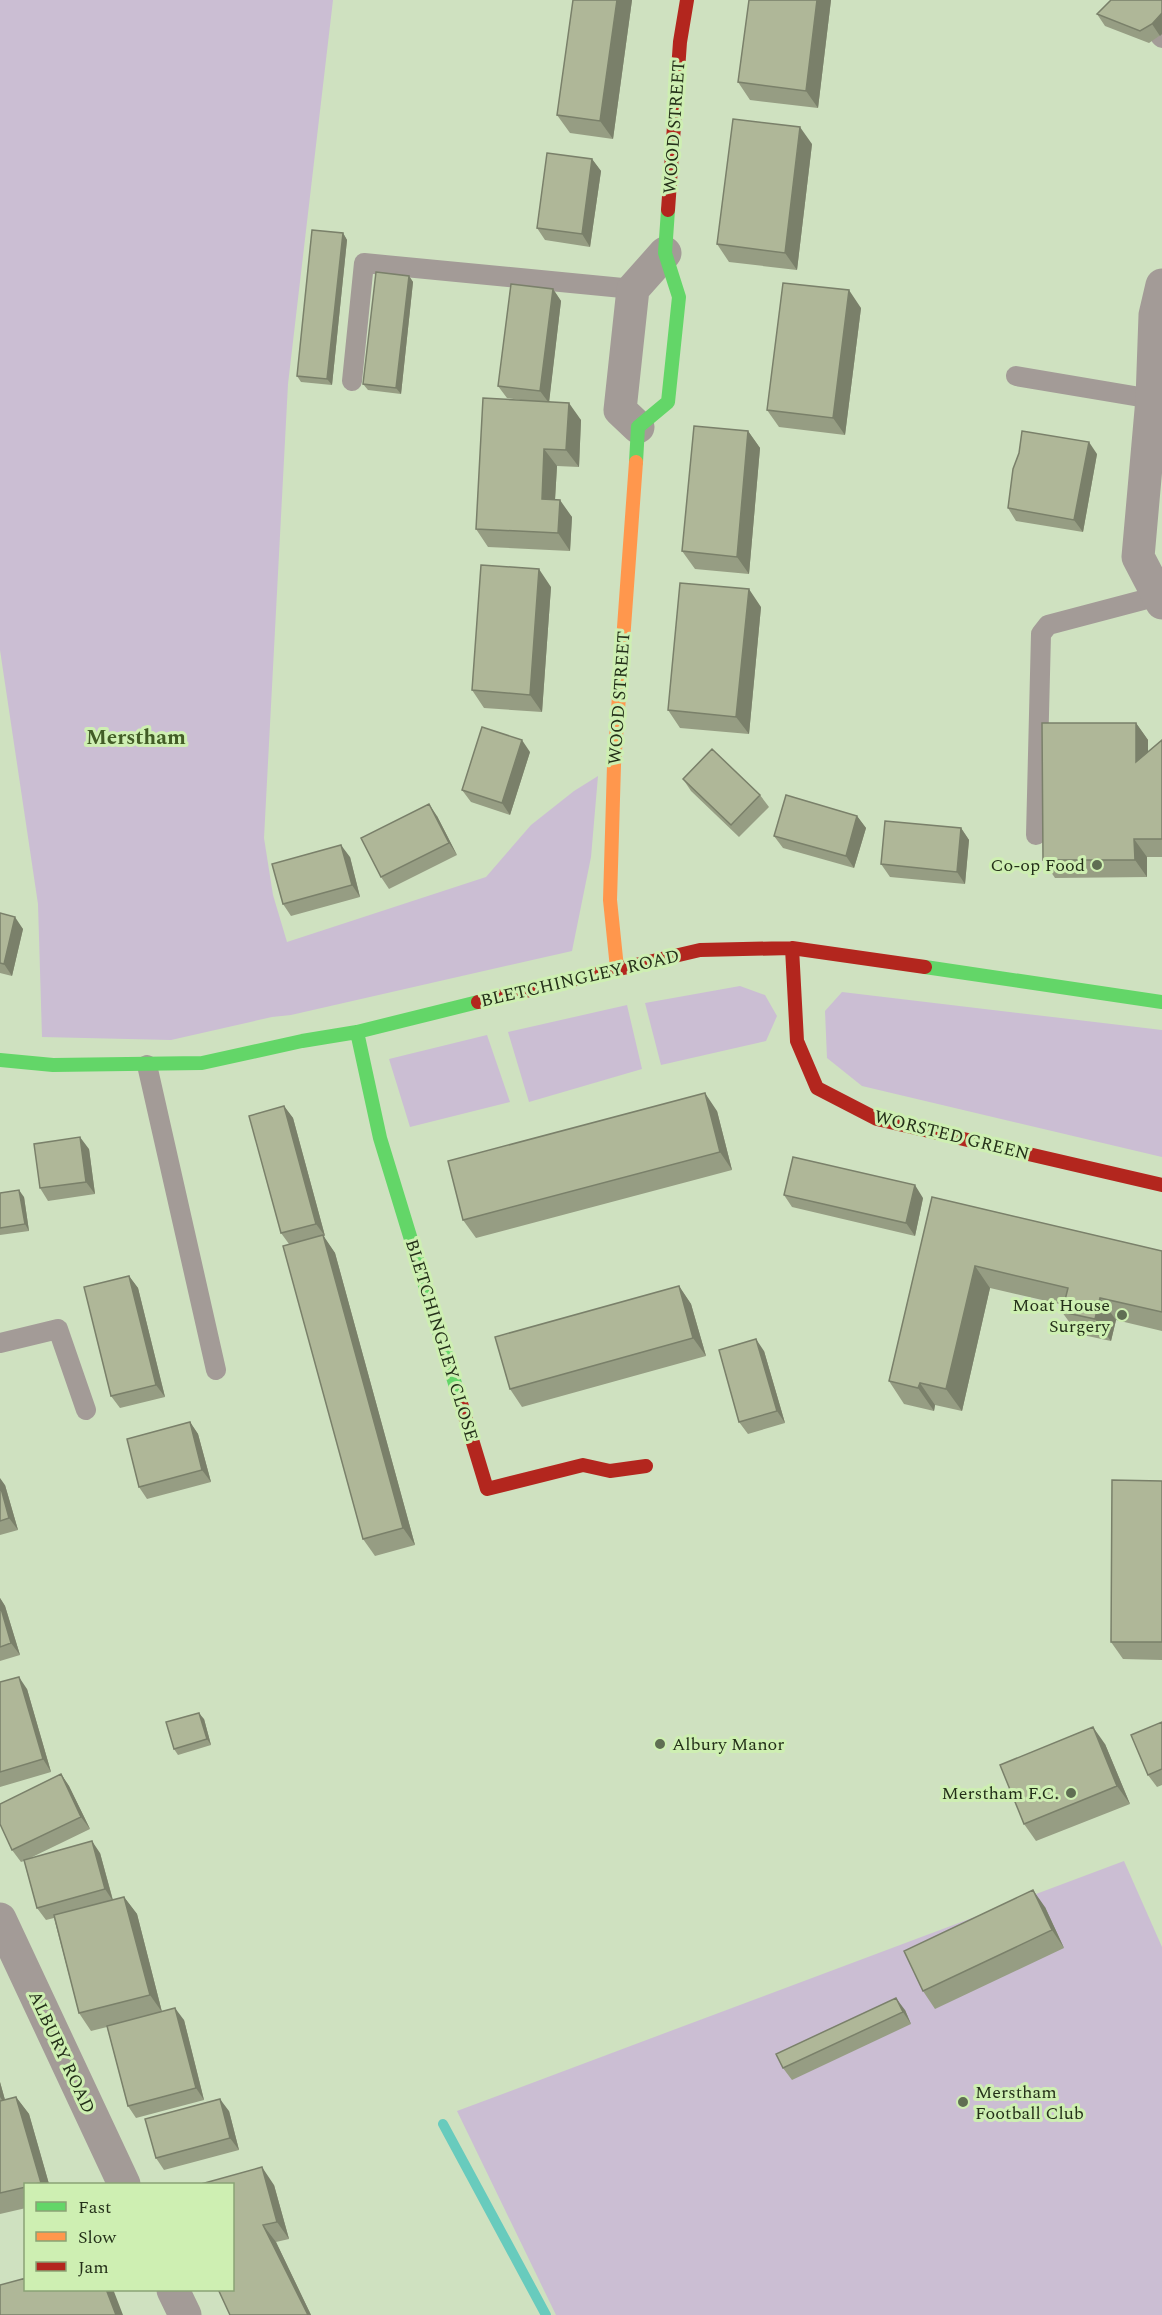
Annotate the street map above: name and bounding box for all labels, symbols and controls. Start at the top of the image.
street label: WOOD STREET [656,59,693,195]
street label: WOOD STREET [601,630,638,766]
district label: Merstham [86,722,186,754]
place label: Co-op Food [990,852,1085,879]
marker: Co-op Food [1090,858,1104,872]
street label: BLETCHINGLEY ROAD [478,942,682,1015]
street label: WORSTED GREEN [871,1103,1032,1168]
street label: BLETCHINGLEY CLOSE [398,1236,485,1445]
place label: Moat House Surgery [1012,1292,1111,1340]
marker: Moat House Surgery [1115,1308,1129,1322]
place label: Albury Manor [672,1731,784,1758]
marker: Albury Manor [653,1737,667,1751]
place label: Merstham F.C. [941,1780,1059,1807]
marker: Merstham F.C. [1064,1786,1078,1800]
street label: ALBURY ROAD [21,1986,102,2118]
place label: Merstham Football Club [975,2079,1084,2127]
marker: Merstham Football Club [956,2095,970,2109]
legend [24,2183,234,2291]
text: Fast [78,2194,111,2221]
text: Slow [78,2224,117,2251]
text: Jam [78,2254,109,2281]

